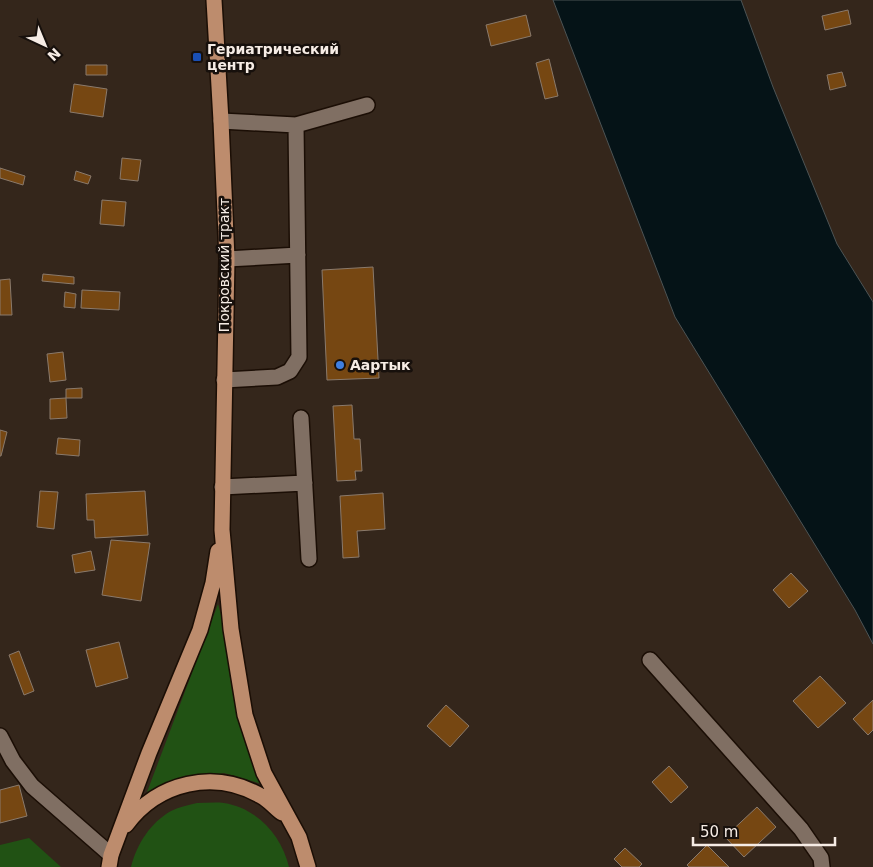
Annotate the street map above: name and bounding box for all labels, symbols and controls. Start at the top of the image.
north arrow [20,20,70,70]
place label: Гериатрический центр [207,41,339,73]
text: N [44,45,64,64]
marker: Гериатрический центр [191,51,203,63]
street label: Покровский тракт [216,198,232,332]
place label: Аартык [350,357,411,373]
marker: Аартык [334,359,346,371]
scale bar [693,814,836,846]
text: 50 m [700,823,738,841]

